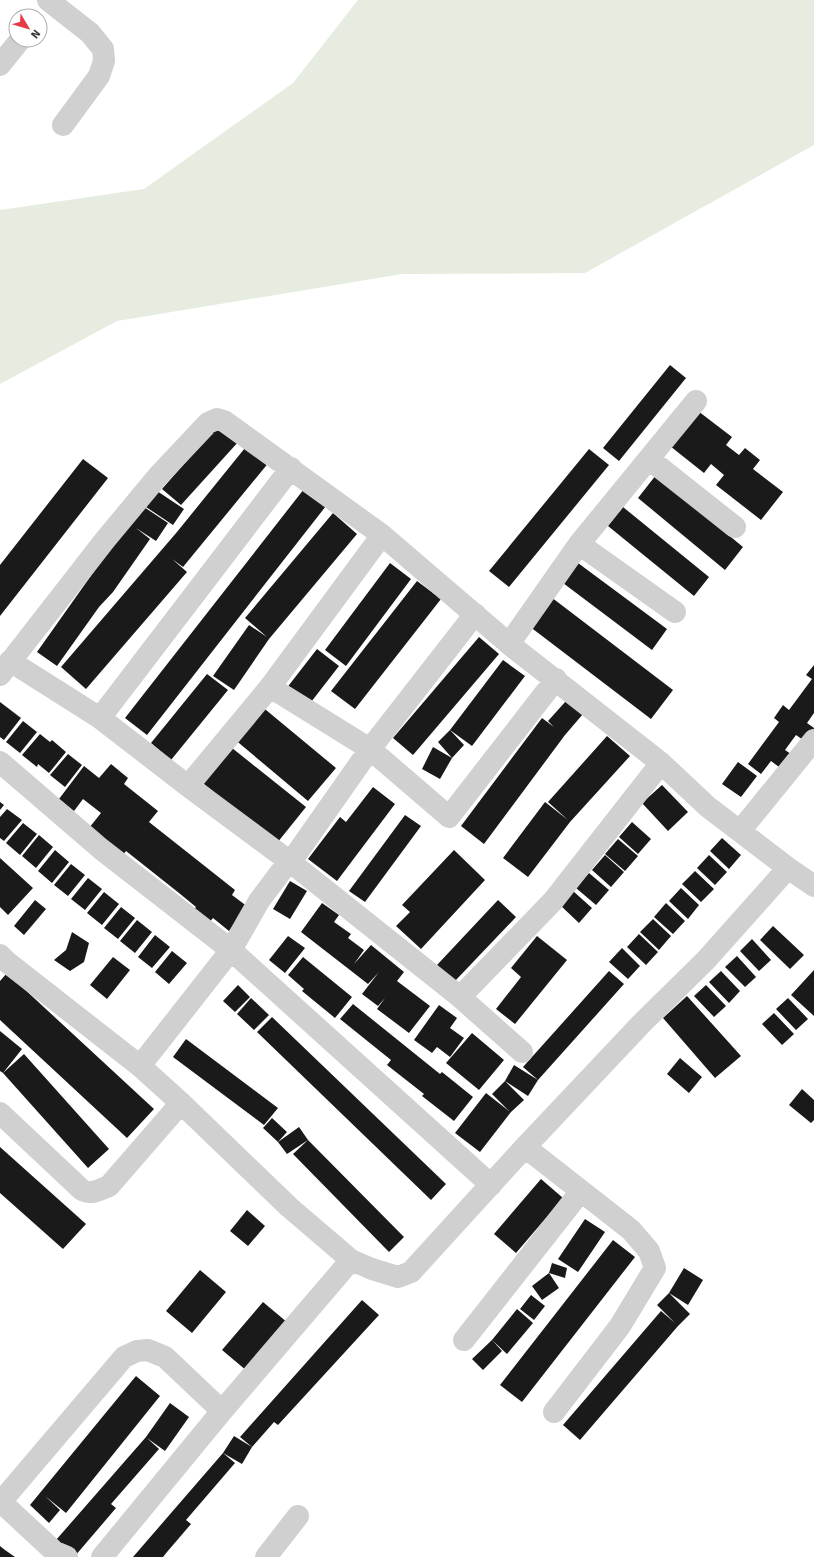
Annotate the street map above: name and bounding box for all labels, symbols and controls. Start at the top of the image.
north arrow [8,8,48,48]
text: N [28,27,43,41]

